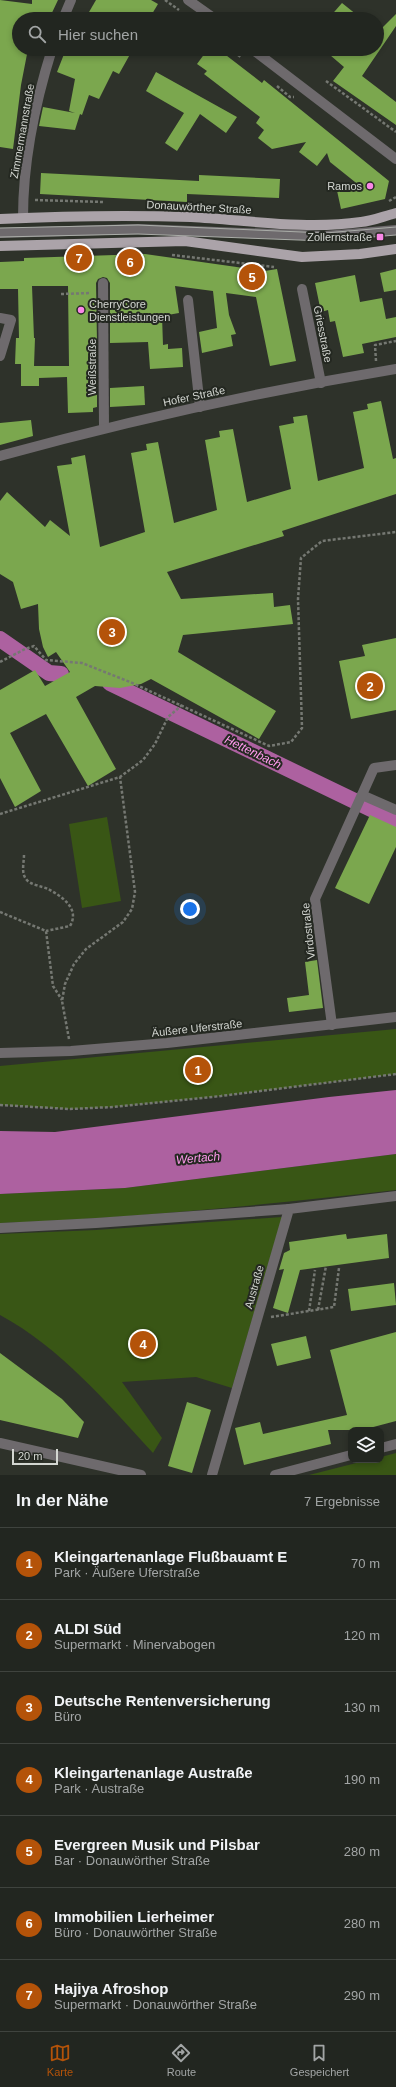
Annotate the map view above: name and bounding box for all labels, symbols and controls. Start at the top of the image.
search box [12,12,384,56]
icon: search [26,23,48,45]
text: Hier suchen [58,26,138,43]
street label: Zimmermannstraße [8,83,36,179]
place label: Ramos [327,180,362,192]
marker: Ramos [365,181,375,191]
street label: Donauwörther Straße [146,198,252,216]
place label: Zollernstraße [307,231,372,243]
marker: Zollernstraße [375,232,385,242]
pin: 7 [66,243,92,273]
pin: 6 [117,247,143,277]
pin: 5 [239,262,265,292]
place label: CherryCore Dienstleistungen [89,298,170,323]
marker: CherryCore Dienstleistungen [76,305,86,315]
street label: Griesstraße [312,305,334,363]
street label: Weißstraße [86,339,98,395]
street label: Hofer Straße [162,384,226,408]
pin: 3 [99,617,125,647]
pin: 2 [357,671,383,701]
water label: Hettenbach [222,732,284,772]
your location [180,899,200,919]
street label: Virdostraße [299,902,317,960]
street label: Äußere Uferstraße [151,1017,243,1039]
pin: 1 [185,1055,211,1085]
water label: Wertach [175,1149,221,1167]
street label: Austraße [242,1264,266,1310]
pin: 4 [130,1329,156,1359]
map controls [348,1427,384,1463]
button: layers [348,1427,384,1463]
scale bar [12,1447,58,1466]
text: 20 m [18,1450,42,1462]
text: In der Nähe [16,1491,109,1510]
text: 7 Ergebnisse [304,1494,380,1509]
text: Kleingartenanlage Flußbauamt E [54,1548,287,1565]
text: 1 [25,1556,33,1571]
text: 70 m [351,1556,380,1571]
text: Park · Äußere Uferstraße [54,1565,200,1580]
text: ALDI Süd [54,1620,122,1637]
text: 2 [25,1628,33,1643]
text: 120 m [344,1628,380,1643]
text: Supermarkt · Minervabogen [54,1637,215,1652]
text: Deutsche Rentenversicherung [54,1692,271,1709]
text: 3 [25,1700,33,1715]
text: 130 m [344,1700,380,1715]
text: Büro [54,1709,81,1724]
text: Kleingartenanlage Austraße [54,1764,253,1781]
text: 4 [25,1772,33,1787]
text: 190 m [344,1772,380,1787]
text: Park · Austraße [54,1781,144,1796]
text: Evergreen Musik und Pilsbar [54,1836,260,1853]
text: 5 [25,1844,33,1859]
text: 280 m [344,1844,380,1859]
text: Bar · Donauwörther Straße [54,1853,210,1868]
text: Immobilien Lierheimer [54,1908,214,1925]
text: 6 [25,1916,33,1931]
text: 280 m [344,1916,380,1931]
text: Büro · Donauwörther Straße [54,1925,217,1940]
text: Hajiya Afroshop [54,1980,168,1997]
text: 7 [25,1988,33,2003]
text: 290 m [344,1988,380,2003]
text: Supermarkt · Donauwörther Straße [54,1997,257,2012]
tab: Karte [47,2042,73,2078]
tab: Route [167,2042,196,2078]
tab: Gespeichert [290,2042,349,2078]

